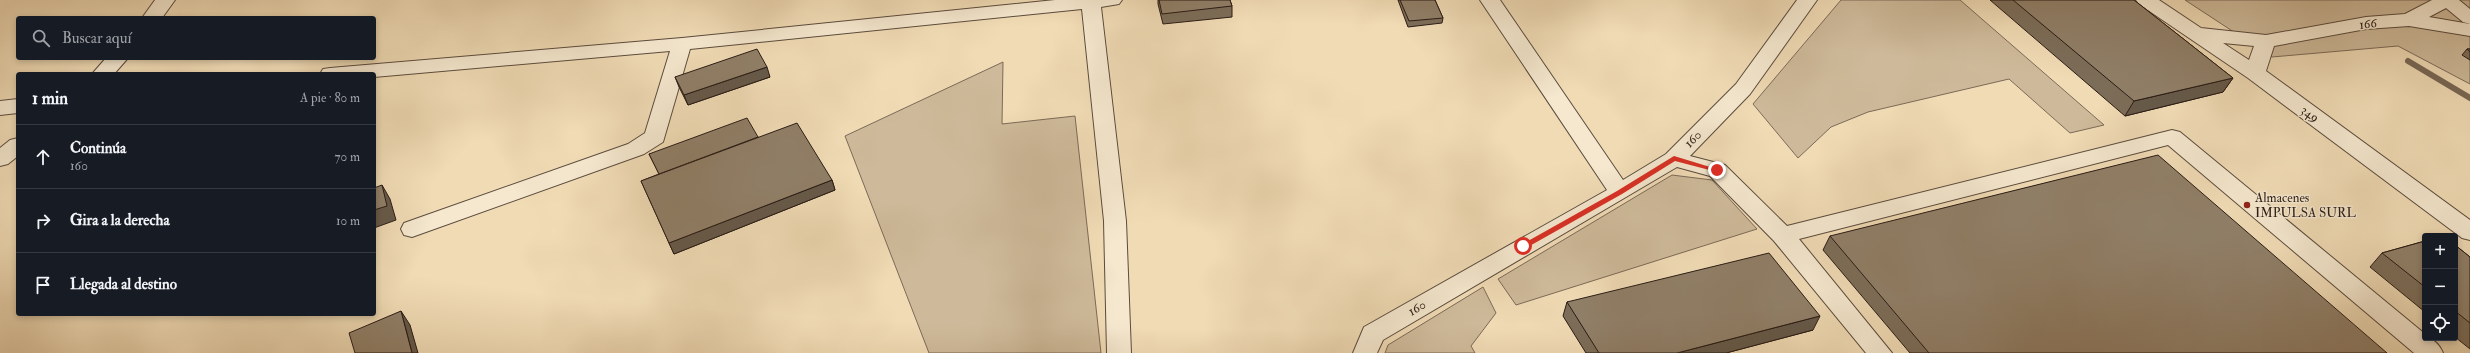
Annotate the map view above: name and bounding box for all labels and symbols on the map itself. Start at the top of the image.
street label: 166 [2358,15,2379,33]
street label: 349 [2298,102,2322,126]
street label: 160 [1681,127,1705,151]
route end [1708,161,1726,179]
place label: Almacenes IMPULSA SURL [2254,190,2356,221]
marker: Almacenes IMPULSA SURL [2242,200,2252,210]
route start [1514,237,1532,255]
street label: 160 [1405,297,1429,319]

